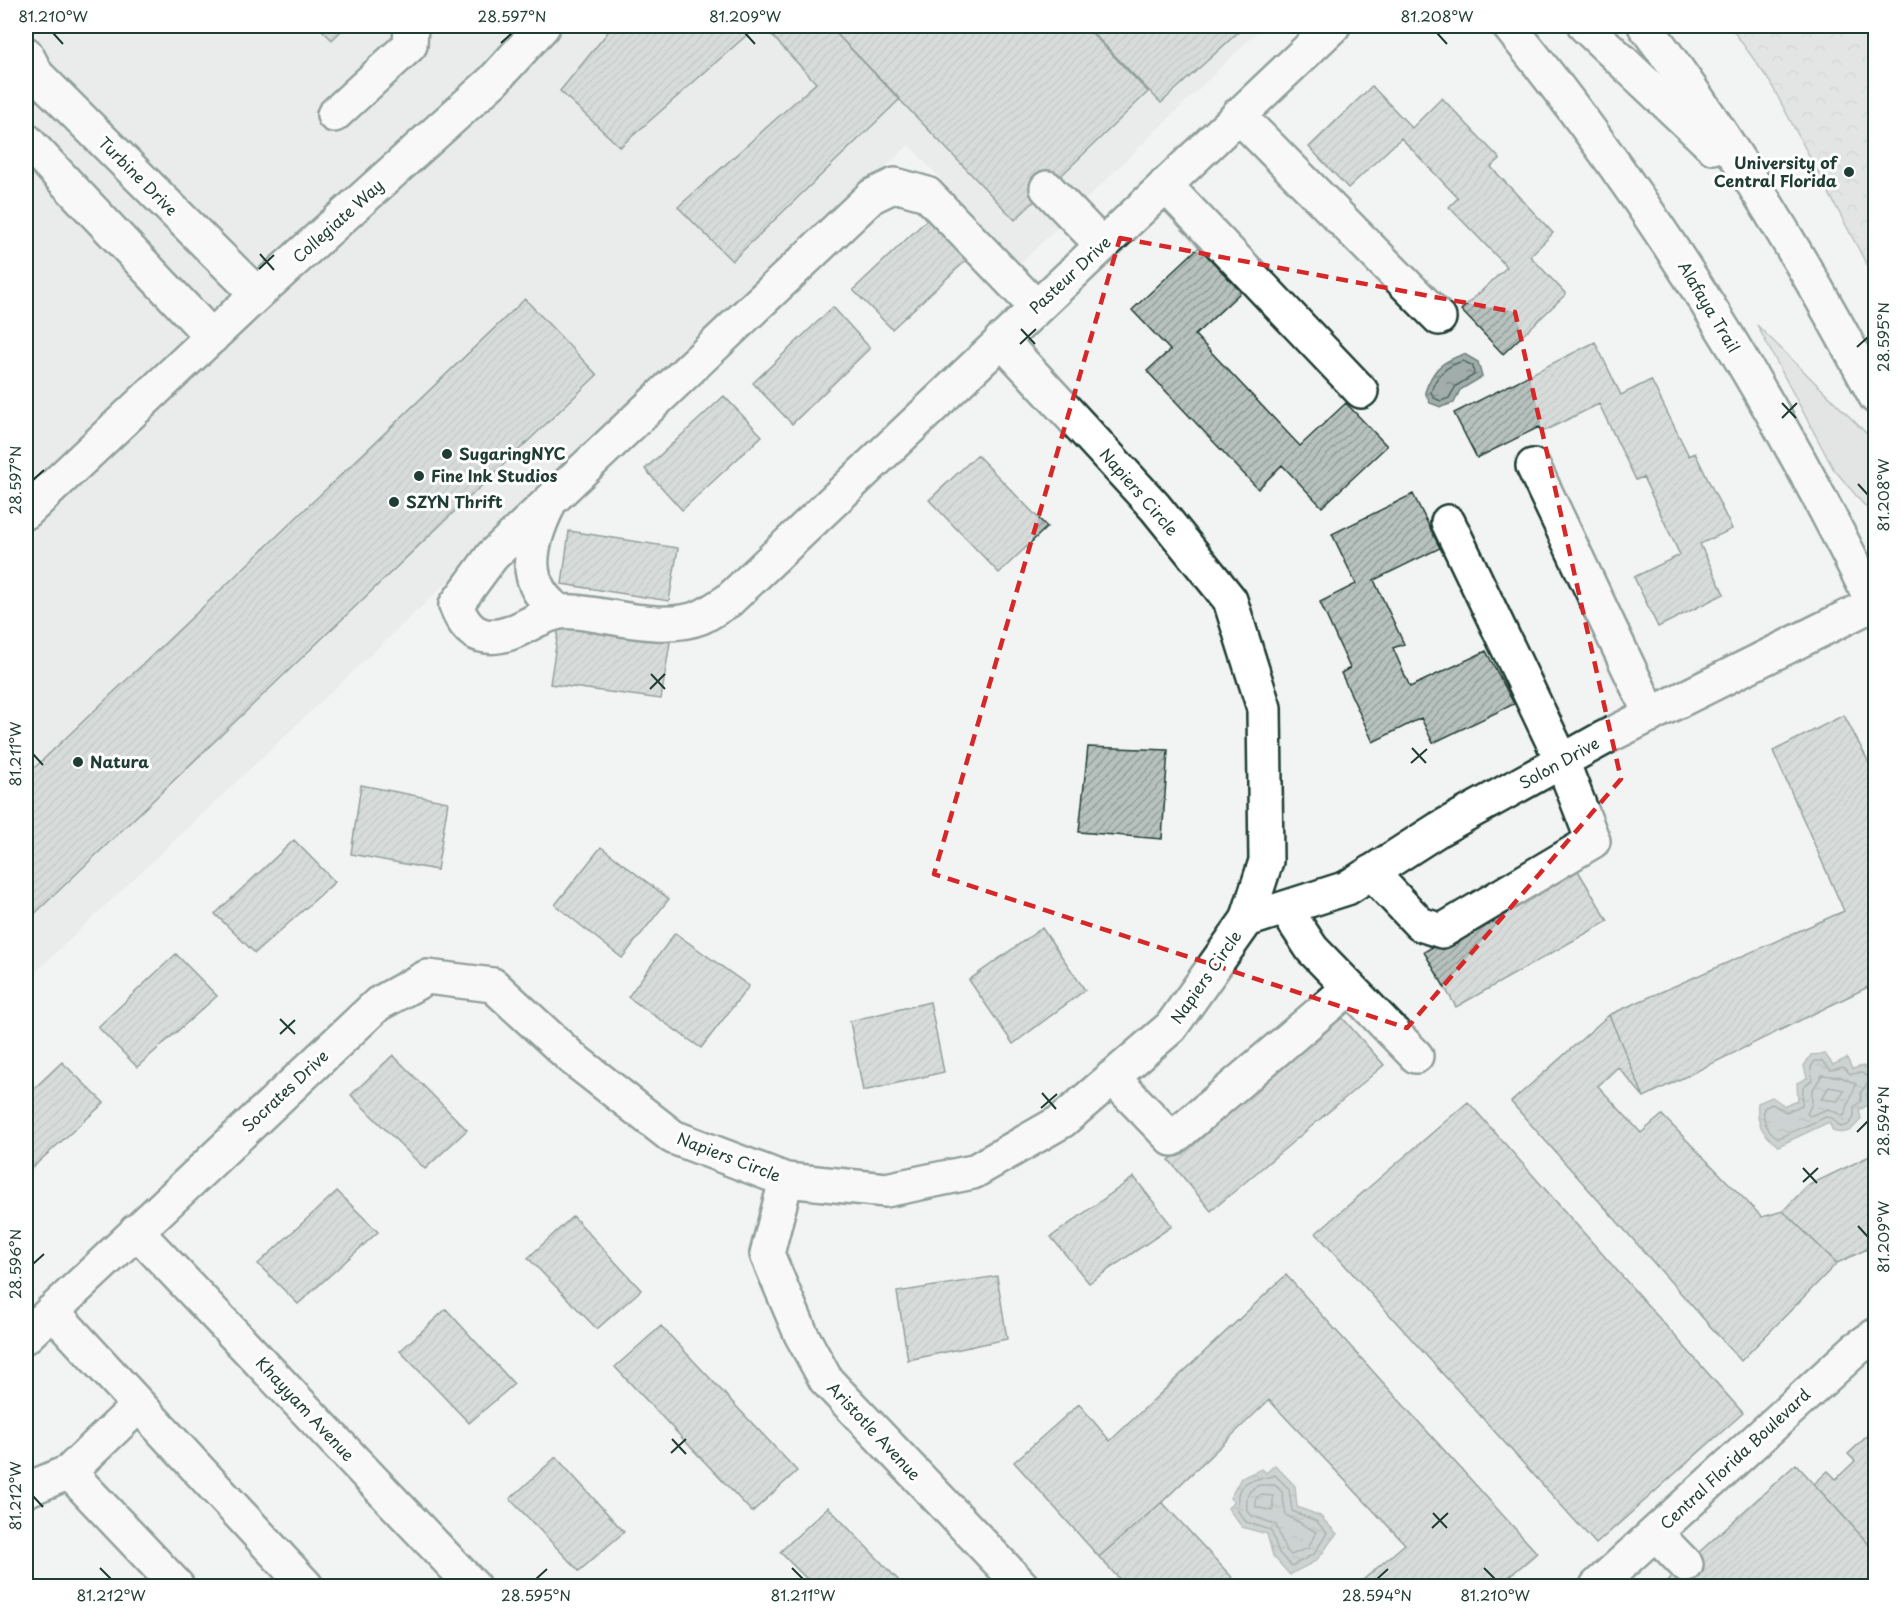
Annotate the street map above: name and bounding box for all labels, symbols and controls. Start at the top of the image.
text: 81.210°W [18,4,88,27]
text: 28.597°N [477,4,547,27]
text: 81.209°W [709,4,782,27]
text: 81.208°W [1401,4,1474,27]
street label: Turbine Drive [94,130,184,220]
place label: University of Central Florida [1714,150,1838,192]
marker: University of Central Florida [1842,165,1856,179]
street label: Collegiate Way [286,173,388,268]
street label: Pasteur Drive [1023,230,1116,319]
street label: Alafaya Trail [1673,256,1747,357]
text: 28.595°N [1871,302,1894,372]
place label: SugaringNYC [459,441,565,465]
street label: Napiers Circle [1095,442,1185,541]
text: 28.597°N [3,445,26,515]
marker: SugaringNYC [440,447,454,461]
text: 81.208°W [1871,458,1894,531]
place label: Fine Ink Studios [431,463,558,487]
marker: Fine Ink Studios [412,469,426,483]
place label: SZYN Thrift [406,489,503,513]
marker: SZYN Thrift [387,495,401,509]
text: 81.211°W [3,721,26,786]
street label: Solon Drive [1514,730,1603,794]
place label: Natura [90,749,149,773]
marker: Natura [71,755,85,769]
street label: Napiers Circle [1164,925,1246,1028]
street label: Socrates Drive [236,1044,333,1137]
text: 28.594°N [1871,1086,1894,1156]
street label: Napiers Circle [674,1125,785,1187]
text: 81.209°W [1871,1200,1894,1273]
text: 28.596°N [3,1229,26,1299]
street label: Khayyam Avenue [251,1351,361,1466]
street label: Aristotle Avenue [823,1376,927,1485]
street label: Central Florida Boulevard [1654,1382,1815,1534]
text: 81.212°W [3,1461,26,1531]
text: 81.212°W [76,1583,146,1606]
text: 28.595°N [501,1583,571,1606]
text: 81.211°W [771,1583,836,1606]
text: 28.594°N [1342,1583,1412,1606]
text: 81.210°W [1460,1583,1530,1606]

